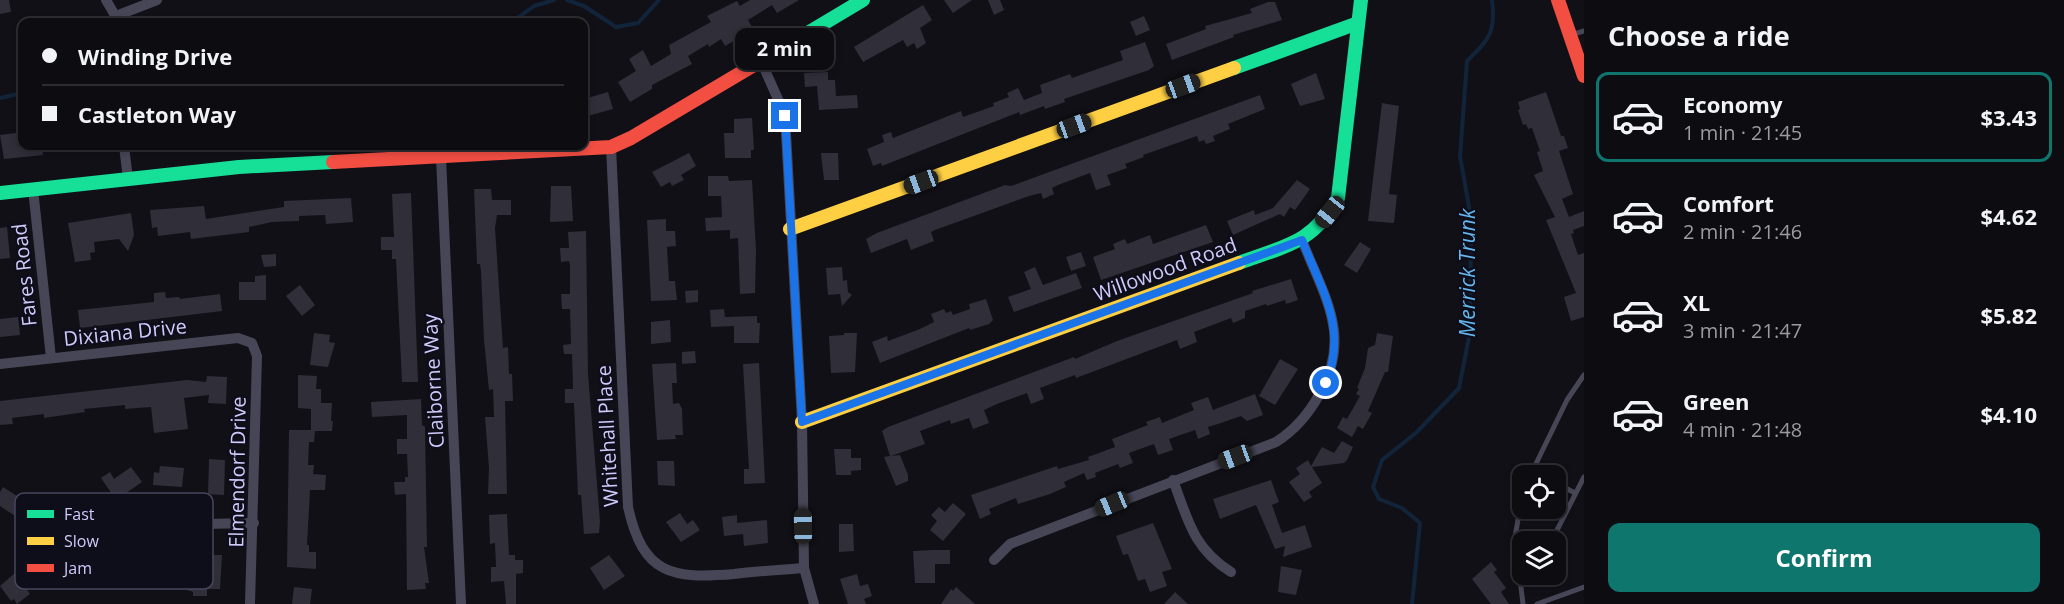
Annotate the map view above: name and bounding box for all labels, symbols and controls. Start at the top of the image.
text: Choose a ride [1608,17,1790,54]
callout: 2 min [736,29,834,71]
text: 2 min [757,35,812,62]
text: Winding Drive [78,41,232,71]
car [1163,71,1203,101]
text: Economy [1683,89,1782,119]
icon: car [1611,90,1665,144]
text: Castleton Way [78,99,236,129]
route end [771,102,798,129]
text: $3.43 [1980,102,2037,132]
car [1054,111,1094,141]
text: 1 min · 21:45 [1683,119,1802,146]
car [901,167,941,197]
text: Comfort [1683,188,1774,218]
icon: car [1611,189,1665,243]
car [1312,192,1348,232]
text: $4.62 [1980,201,2037,231]
water label: Merrick Trunk [1453,208,1481,337]
text: 2 min · 21:46 [1683,218,1802,245]
street label: Fares Road [5,222,43,328]
street label: Willowood Road [1090,231,1240,307]
text: XL [1683,287,1710,317]
icon: car [1611,288,1665,342]
text: $5.82 [1980,300,2037,330]
street label: Dixiana Drive [62,312,188,352]
street label: Claiborne Way [416,312,450,449]
text: 3 min · 21:47 [1683,317,1802,344]
street label: Whitehall Place [590,364,624,508]
route start [1312,369,1339,396]
text: Green [1683,386,1749,416]
icon: car [1611,387,1665,441]
street label: Elmendorf Drive [222,396,252,548]
text: $4.10 [1980,399,2037,429]
text: 4 min · 21:48 [1683,416,1802,443]
car [1215,442,1255,472]
map controls [1512,465,1566,585]
button: locate [1512,465,1566,519]
car [1092,489,1132,519]
legend [15,493,213,589]
text: Fast [64,503,95,525]
car [794,508,812,544]
button: Confirm [1608,523,2040,592]
text: Slow [64,530,99,552]
button: layers [1512,531,1566,585]
text: Jam [62,557,92,579]

